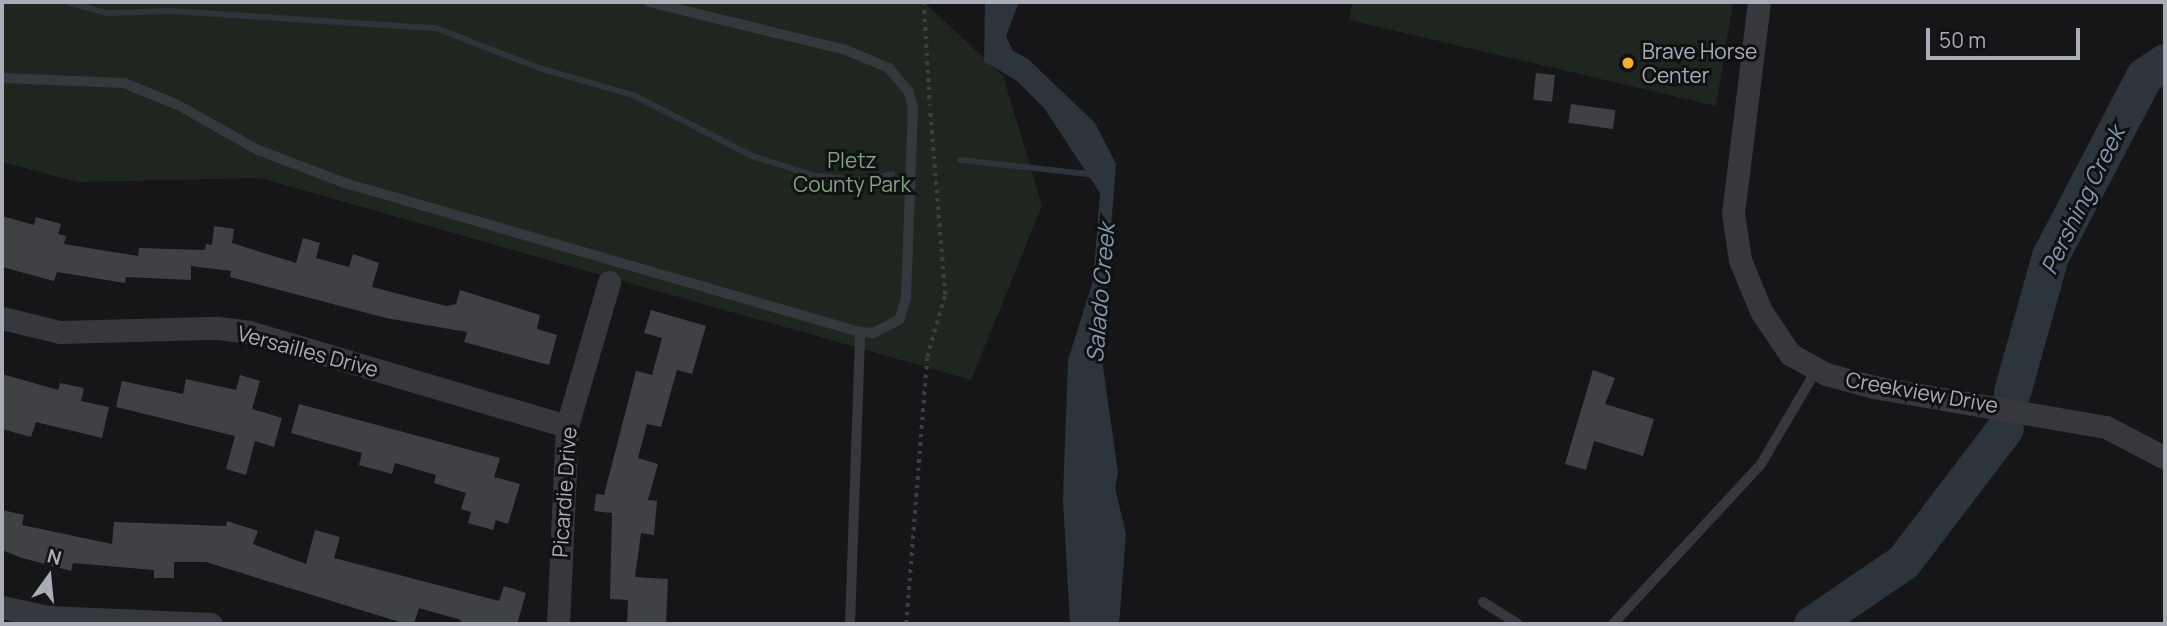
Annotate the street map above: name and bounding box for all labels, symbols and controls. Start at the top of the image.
scale bar [1929,14,2083,58]
text: 50 m [1939,26,1986,54]
place label: Brave Horse Center [1642,38,1757,88]
marker: Brave Horse Center [1620,55,1636,71]
water label: Pershing Creek [2034,122,2130,278]
park label: Pletz County Park [793,147,911,197]
water label: Salado Creek [1080,222,1120,364]
street label: Versailles Drive [235,320,381,382]
street label: Creekview Drive [1844,366,2000,418]
street label: Picardie Drive [547,426,581,558]
north arrow [14,542,84,612]
text: N [44,542,64,571]

